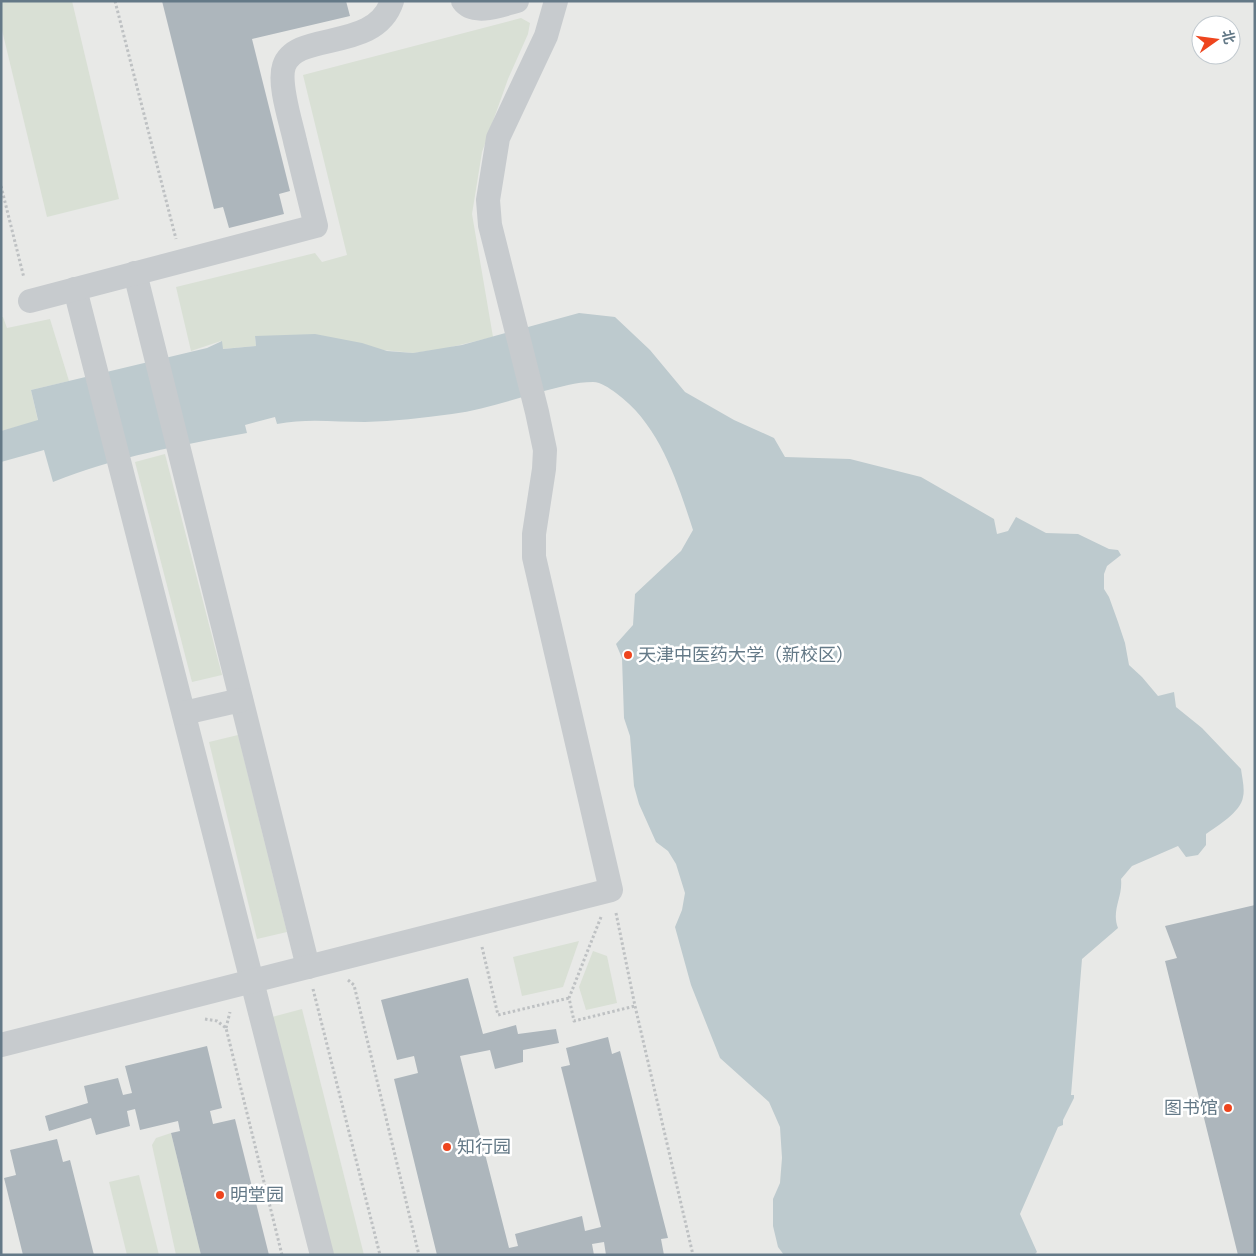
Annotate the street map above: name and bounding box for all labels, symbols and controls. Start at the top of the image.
north arrow [1191,15,1241,65]
text: 北 [1219,28,1238,46]
place label: 天津中医药大学（新校区） [638,644,854,664]
marker: 天津中医药大学（新校区） [622,649,634,661]
place label: 图书馆 [1164,1097,1218,1117]
marker: 图书馆 [1222,1102,1234,1114]
place label: 知行园 [457,1136,511,1156]
marker: 知行园 [441,1141,453,1153]
place label: 明堂园 [230,1184,284,1204]
marker: 明堂园 [214,1189,226,1201]

